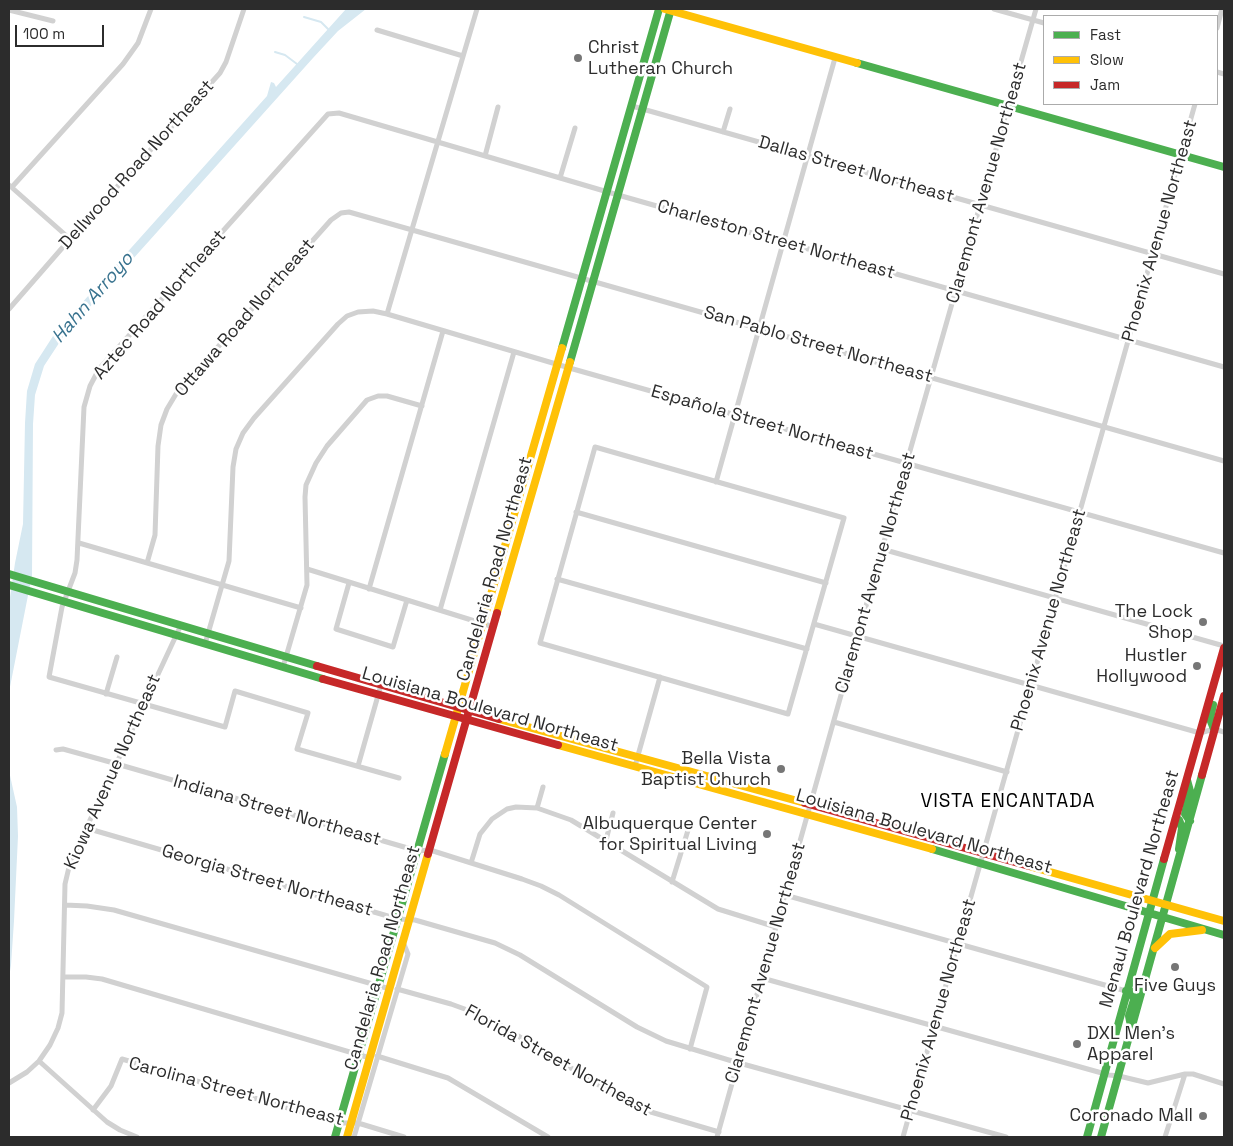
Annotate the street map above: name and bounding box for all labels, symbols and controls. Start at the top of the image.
scale bar [18,15,106,47]
legend [1043,15,1218,105]
text: 100 m [23,24,65,43]
text: Fast [1090,25,1121,44]
place label: Christ Lutheran Church [588,37,733,80]
text: Slow [1090,50,1124,69]
marker: Christ Lutheran Church [572,52,584,64]
street label: Claremont Avenue Northeast [942,60,1032,306]
text: Jam [1090,75,1120,94]
street label: Dellwood Road Northeast [55,76,219,254]
street label: Phoenix Avenue Northeast [1118,117,1202,345]
street label: Dallas Street Northeast [756,132,956,208]
street label: Charleston Street Northeast [655,196,897,284]
street label: Aztec Road Northeast [89,226,231,384]
street label: Ottawa Road Northeast [171,235,319,401]
water label: Hahn Arroyo [47,248,139,348]
street label: San Pablo Street Northeast [701,302,935,388]
street label: Española Street Northeast [648,381,876,465]
street label: Claremont Avenue Northeast [831,450,921,696]
street label: Candelaria Road Northeast [453,454,537,684]
street label: Phoenix Avenue Northeast [1007,506,1091,734]
place label: The Lock Shop [1115,601,1193,644]
marker: The Lock Shop [1197,616,1209,628]
place label: Hustler Hollywood [1096,645,1187,688]
marker: Hustler Hollywood [1191,660,1203,672]
street label: Louisiana Boulevard Northeast [359,663,621,757]
street label: Kiowa Avenue Northeast [60,671,166,873]
place label: Bella Vista Baptist Church [641,748,771,791]
marker: Bella Vista Baptist Church [775,763,787,775]
street label: Menaul Boulevard Northeast [1096,768,1184,1010]
street label: Indiana Street Northeast [171,771,383,851]
street label: Louisiana Boulevard Northeast [793,785,1055,879]
district label: VISTA ENCANTADA [919,791,1097,813]
place label: Albuquerque Center for Spiritual Living [583,813,757,856]
marker: Albuquerque Center for Spiritual Living [761,828,773,840]
street label: Claremont Avenue Northeast [721,840,811,1086]
street label: Georgia Street Northeast [159,841,375,921]
street label: Candelaria Road Northeast [341,843,425,1073]
street label: Phoenix Avenue Northeast [897,896,981,1124]
marker: Five Guys [1169,961,1181,973]
place label: Five Guys [1134,975,1216,997]
street label: Florida Street Northeast [461,1001,655,1121]
place label: DXL Men's Apparel [1087,1023,1175,1066]
marker: DXL Men's Apparel [1071,1038,1083,1050]
street label: Carolina Street Northeast [126,1053,346,1131]
place label: Coronado Mall [1070,1105,1193,1127]
marker: Coronado Mall [1197,1110,1209,1122]

